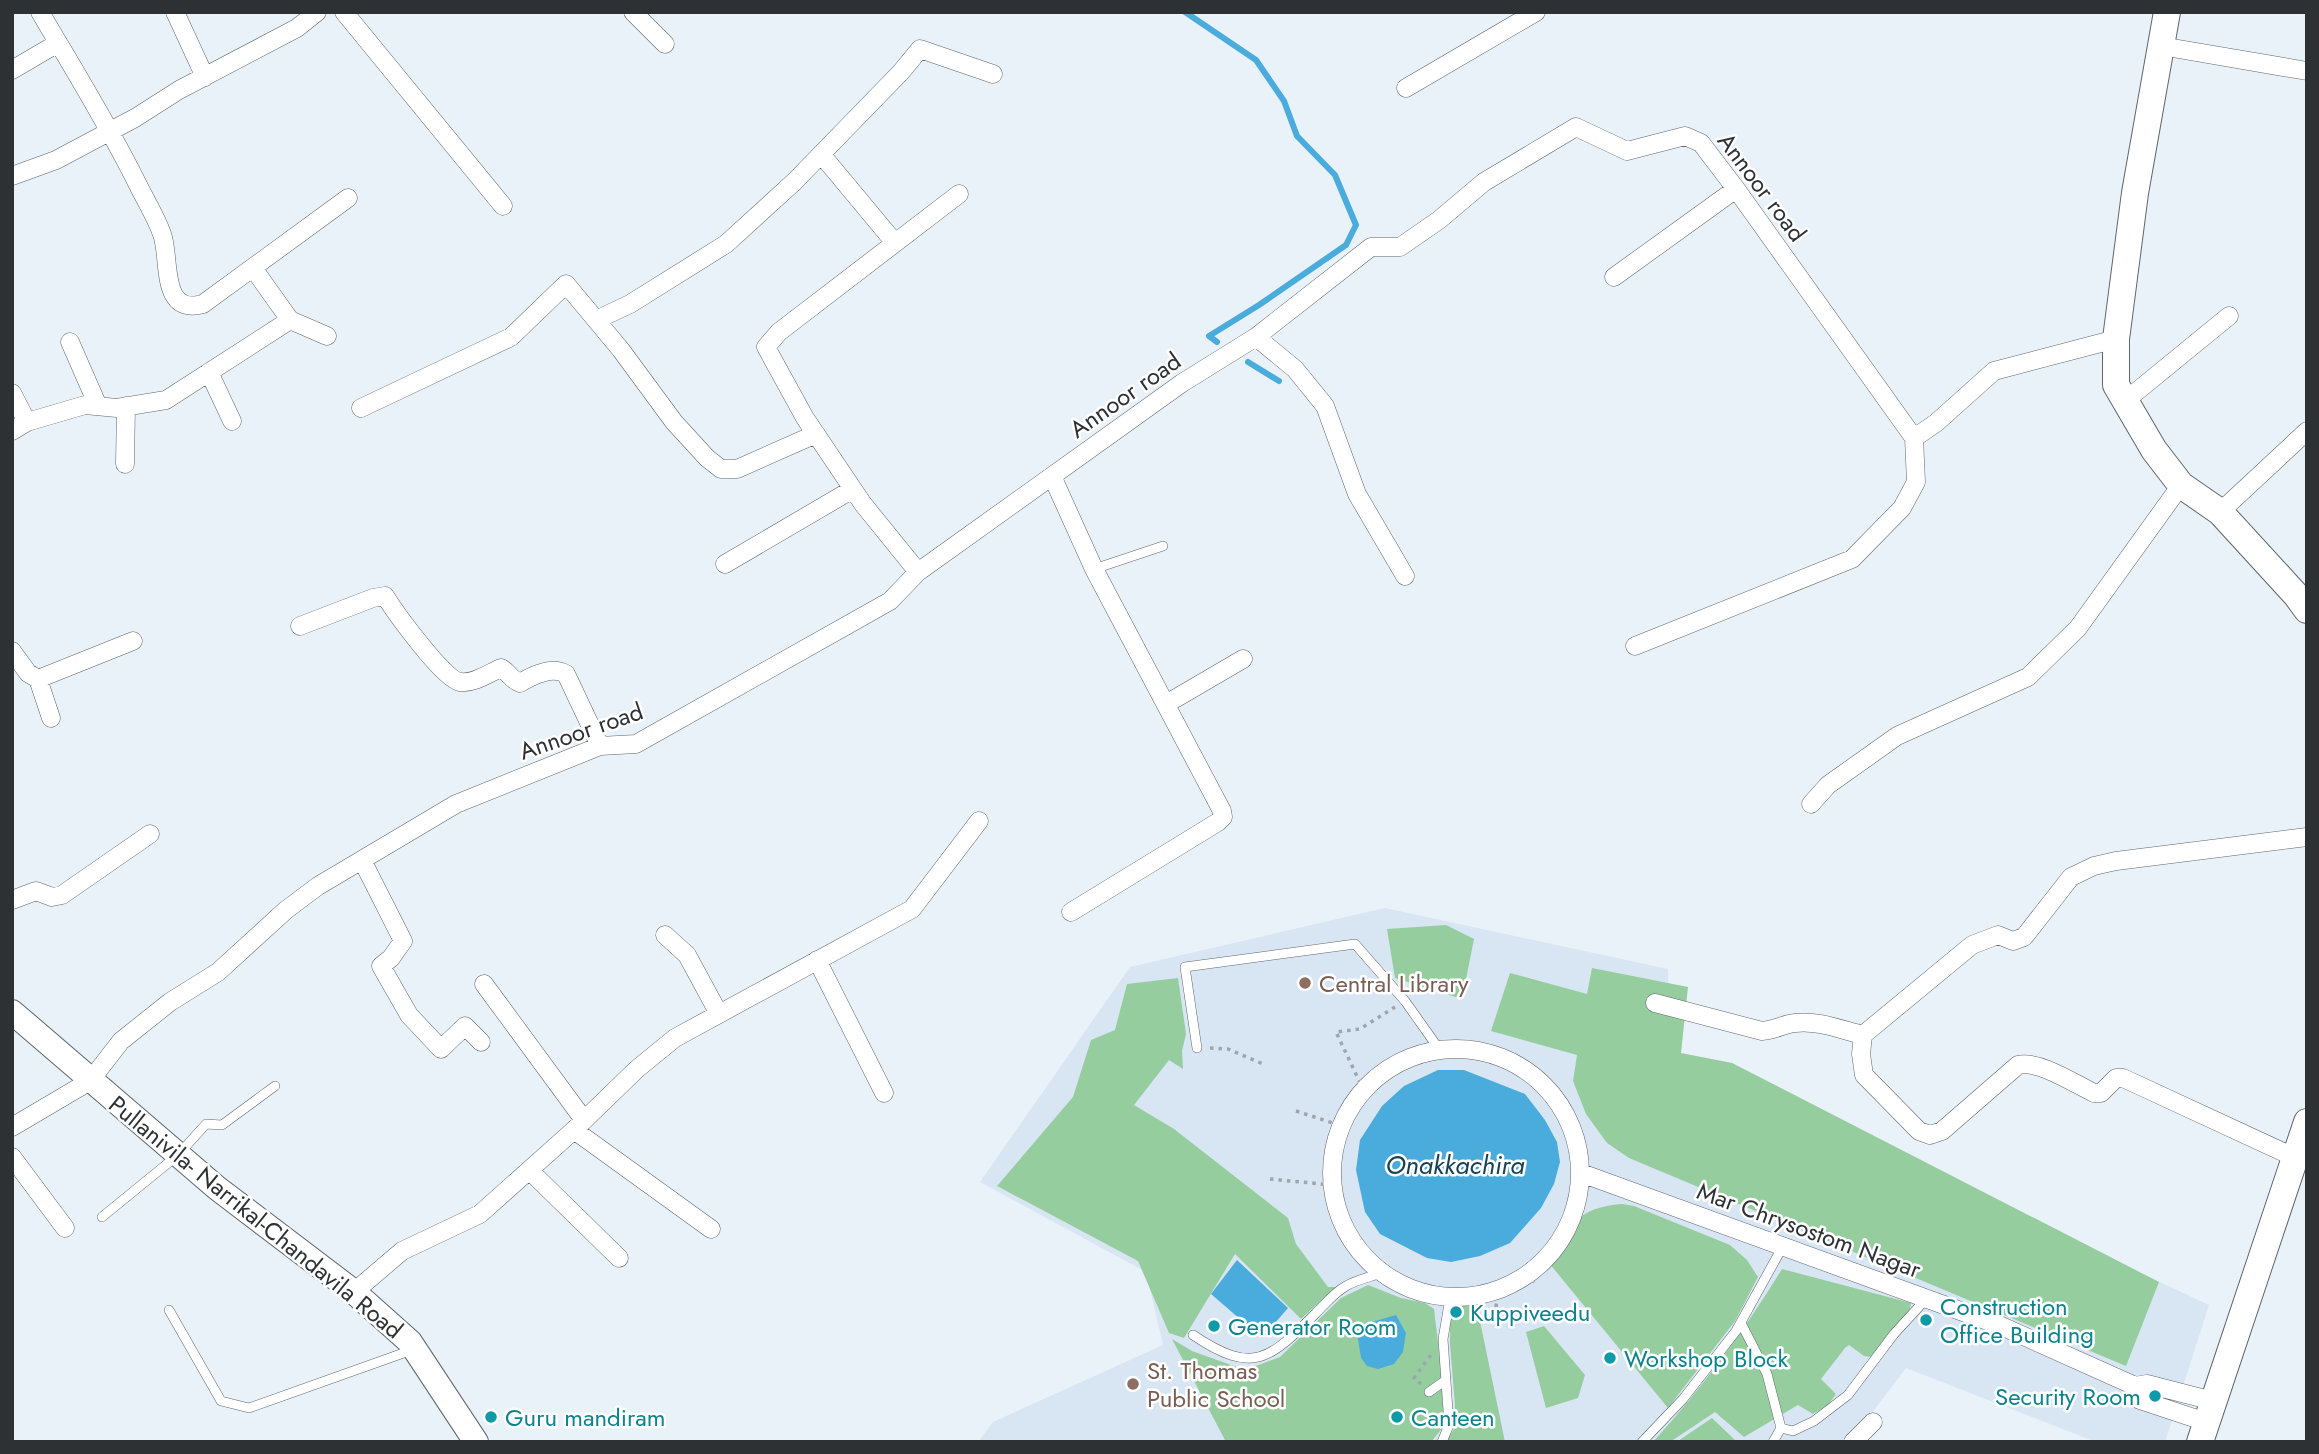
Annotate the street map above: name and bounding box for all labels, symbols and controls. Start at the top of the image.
street label: Annoor road [1709,125,1815,249]
street label: Annoor road [1062,344,1188,446]
street label: Annoor road [514,693,648,769]
place label: Central Library [1319,966,1469,1001]
marker: Central Library [1297,975,1313,991]
street label: Pullanivila- Narrikal-Chandavila Road [101,1087,411,1347]
water label: Onakkachira [1385,1146,1525,1184]
street label: Mar Chrysostom Nagar [1692,1173,1926,1287]
place label: Construction Office Building [1940,1289,2094,1352]
place label: Kuppiveedu [1470,1295,1590,1330]
marker: Kuppiveedu [1448,1304,1464,1320]
place label: Generator Room [1228,1309,1396,1344]
marker: Construction Office Building [1918,1312,1934,1328]
marker: Generator Room [1206,1318,1222,1334]
place label: Workshop Block [1624,1341,1788,1376]
marker: Workshop Block [1602,1350,1618,1366]
place label: St. Thomas Public School [1147,1353,1285,1416]
marker: St. Thomas Public School [1125,1376,1141,1392]
place label: Security Room [1995,1379,2141,1414]
marker: Security Room [2147,1388,2163,1404]
place label: Guru mandiram [505,1400,666,1435]
place label: Canteen [1411,1400,1495,1435]
marker: Guru mandiram [483,1409,499,1425]
marker: Canteen [1389,1409,1405,1425]

